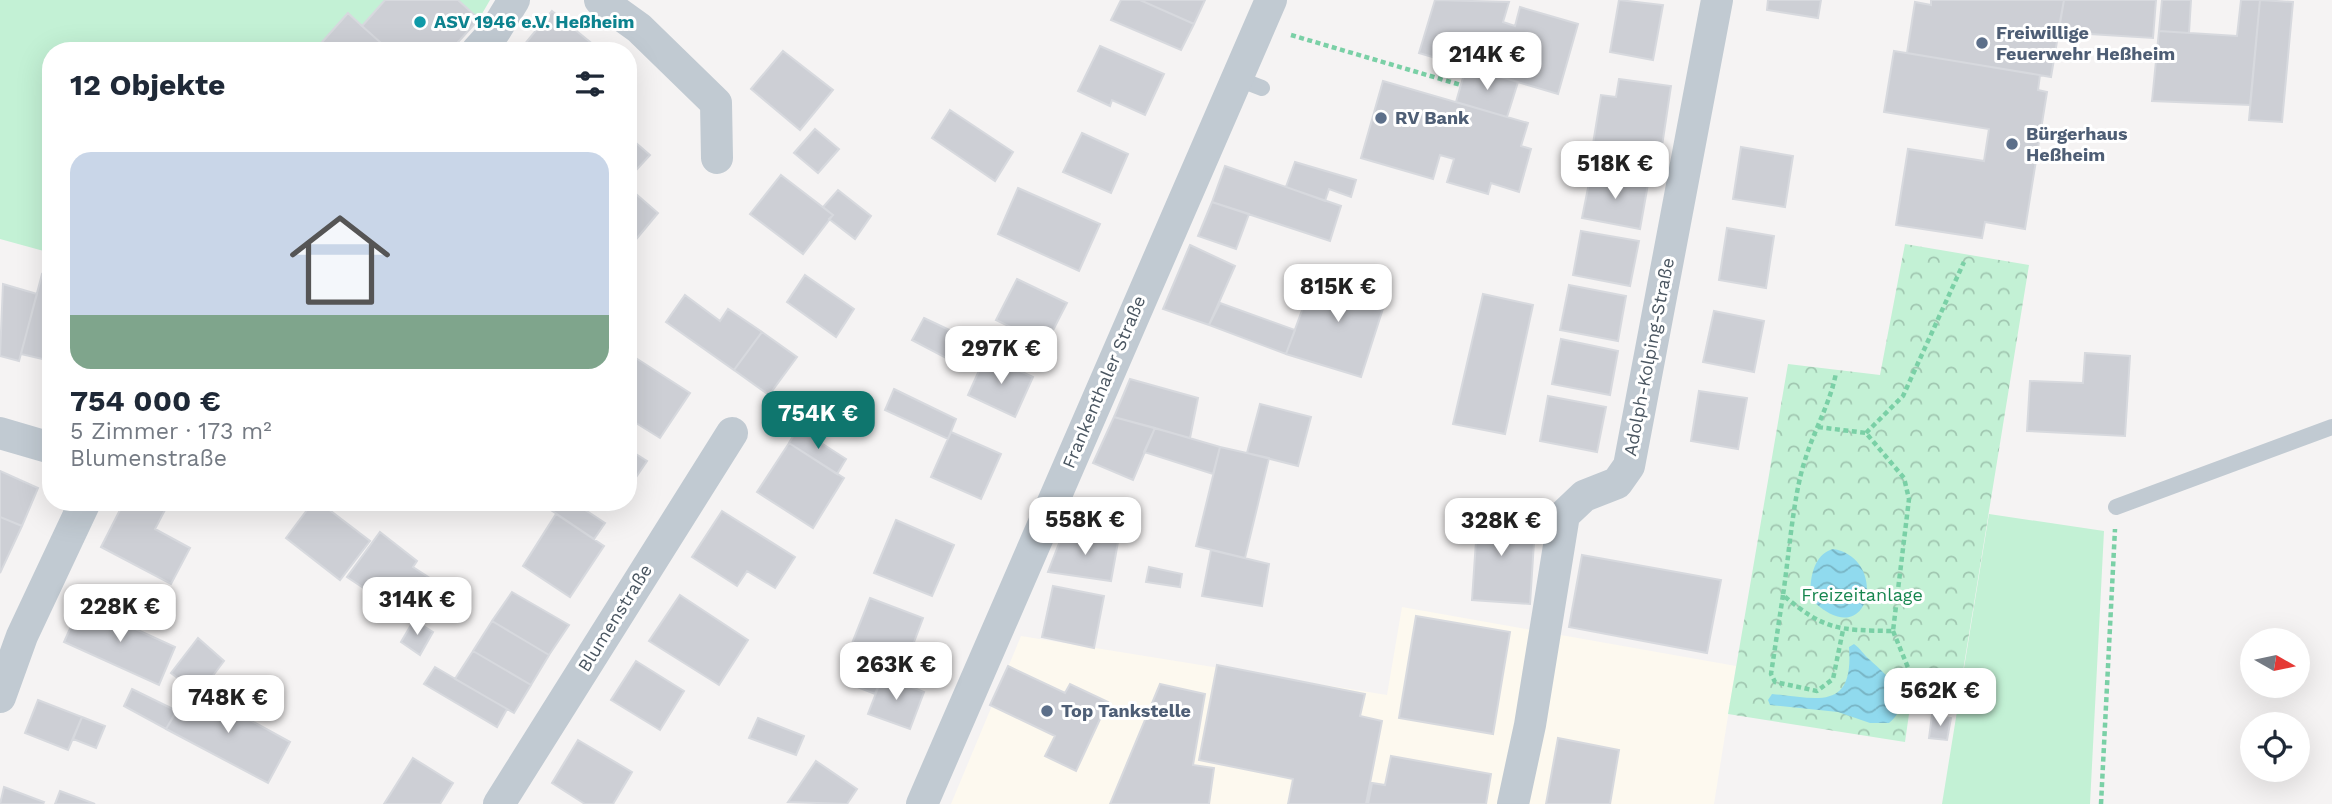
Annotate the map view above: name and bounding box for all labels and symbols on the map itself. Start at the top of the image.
place label: ASV 1946 e.V. Heßheim [434,11,634,32]
marker: ASV 1946 e.V. Heßheim [412,14,428,30]
place label: Freiwillige Feuerwehr Heßheim [1996,22,2175,64]
pin: 214K € [1430,32,1544,92]
marker: Freiwillige Feuerwehr Heßheim [1974,35,1990,51]
place label: RV Bank [1395,107,1470,128]
marker: RV Bank [1373,110,1389,126]
place label: Bürgerhaus Heßheim [2026,123,2128,165]
marker: Bürgerhaus Heßheim [2004,136,2020,152]
pin: 518K € [1558,142,1672,201]
street label: Adolph-Kolping-Straße [1619,256,1678,458]
pin: 815K € [1281,264,1395,324]
street label: Frankenthaler Straße [1058,292,1149,471]
pin: 297K € [944,326,1058,386]
pin: 754K € [761,392,875,451]
pin: 558K € [1028,498,1142,557]
pin: 328K € [1444,498,1558,558]
street label: Blumenstraße [573,560,656,675]
pin: 314K € [360,578,474,637]
pin: 228K € [63,584,177,644]
park label: Freizeitanlage [1801,584,1923,605]
north arrow [2240,628,2310,698]
pin: 263K € [839,642,953,702]
pin: 562K € [1883,668,1997,728]
pin: 748K € [171,676,285,735]
place label: Top Tankstelle [1061,700,1191,721]
marker: Top Tankstelle [1039,703,1055,719]

